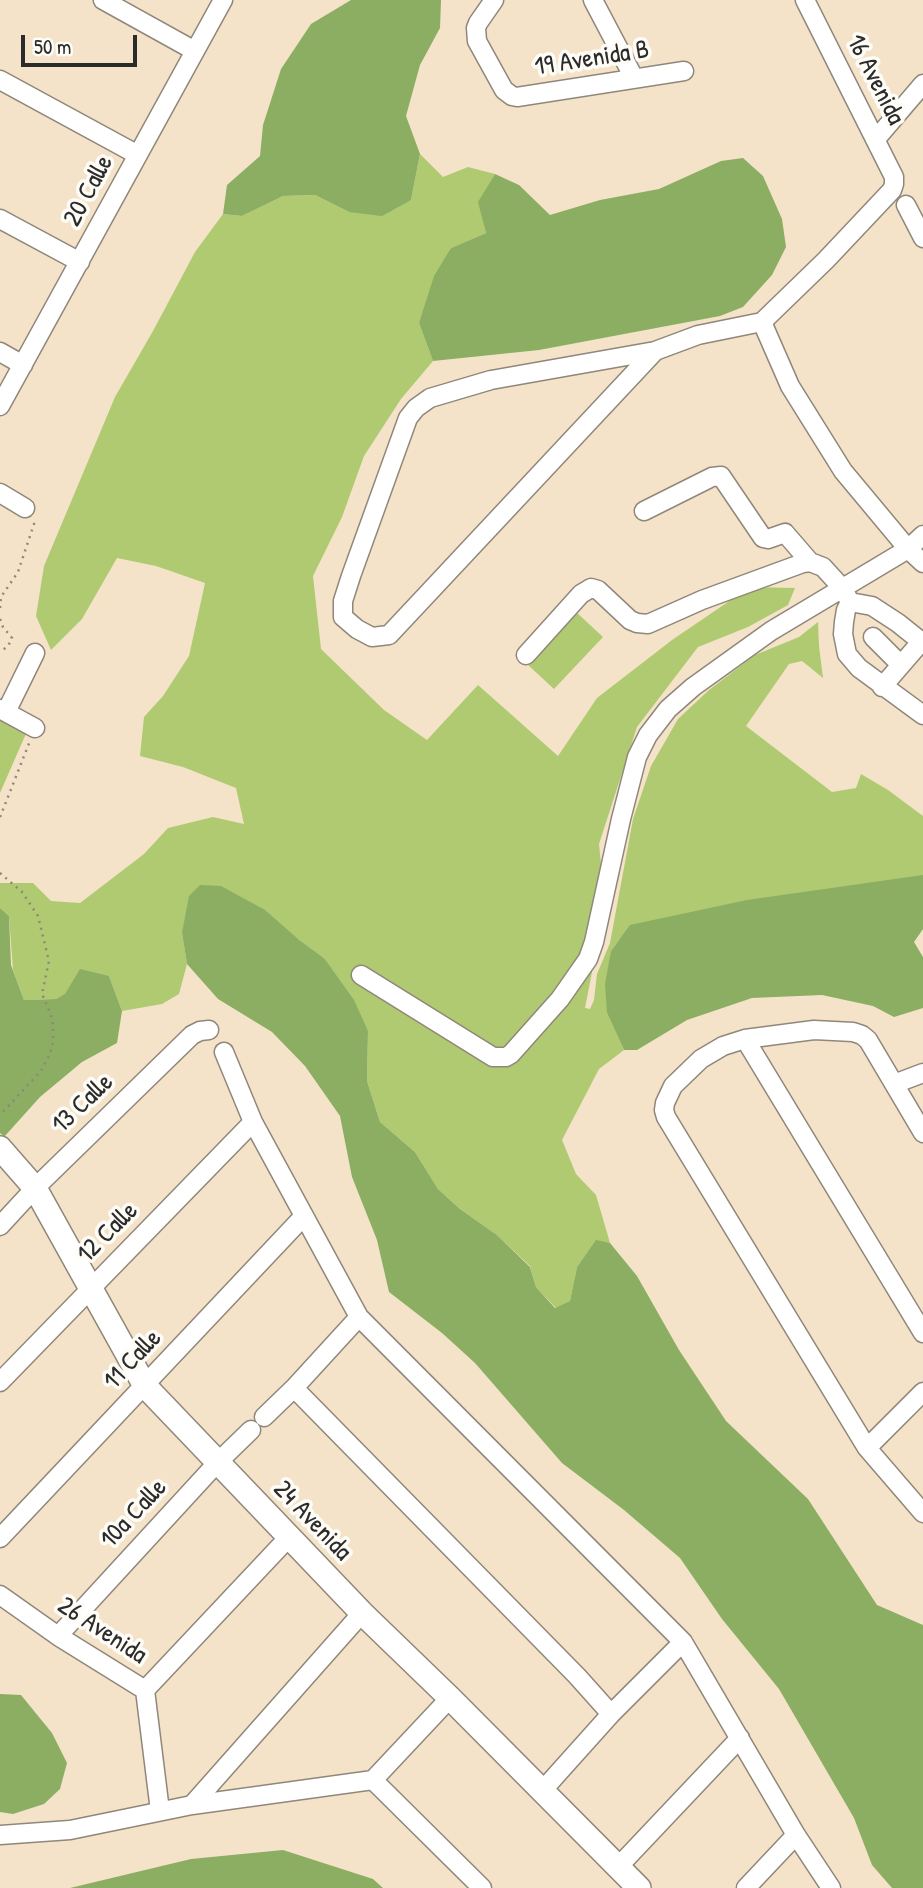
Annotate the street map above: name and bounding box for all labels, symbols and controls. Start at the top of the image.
scale bar [24,21,140,65]
street label: 16 Avenida [839,30,911,130]
text: 50 m [34,32,71,61]
street label: 19 Avenida B [533,35,651,83]
street label: 20 Calle [57,150,121,232]
street label: 13 Calle [46,1067,120,1141]
street label: 12 Calle [71,1196,145,1270]
street label: 11 Calle [97,1323,169,1397]
street label: 10a Calle [94,1473,174,1555]
street label: 24 Avenida [266,1474,358,1568]
street label: 26 Avenida [52,1591,152,1671]

